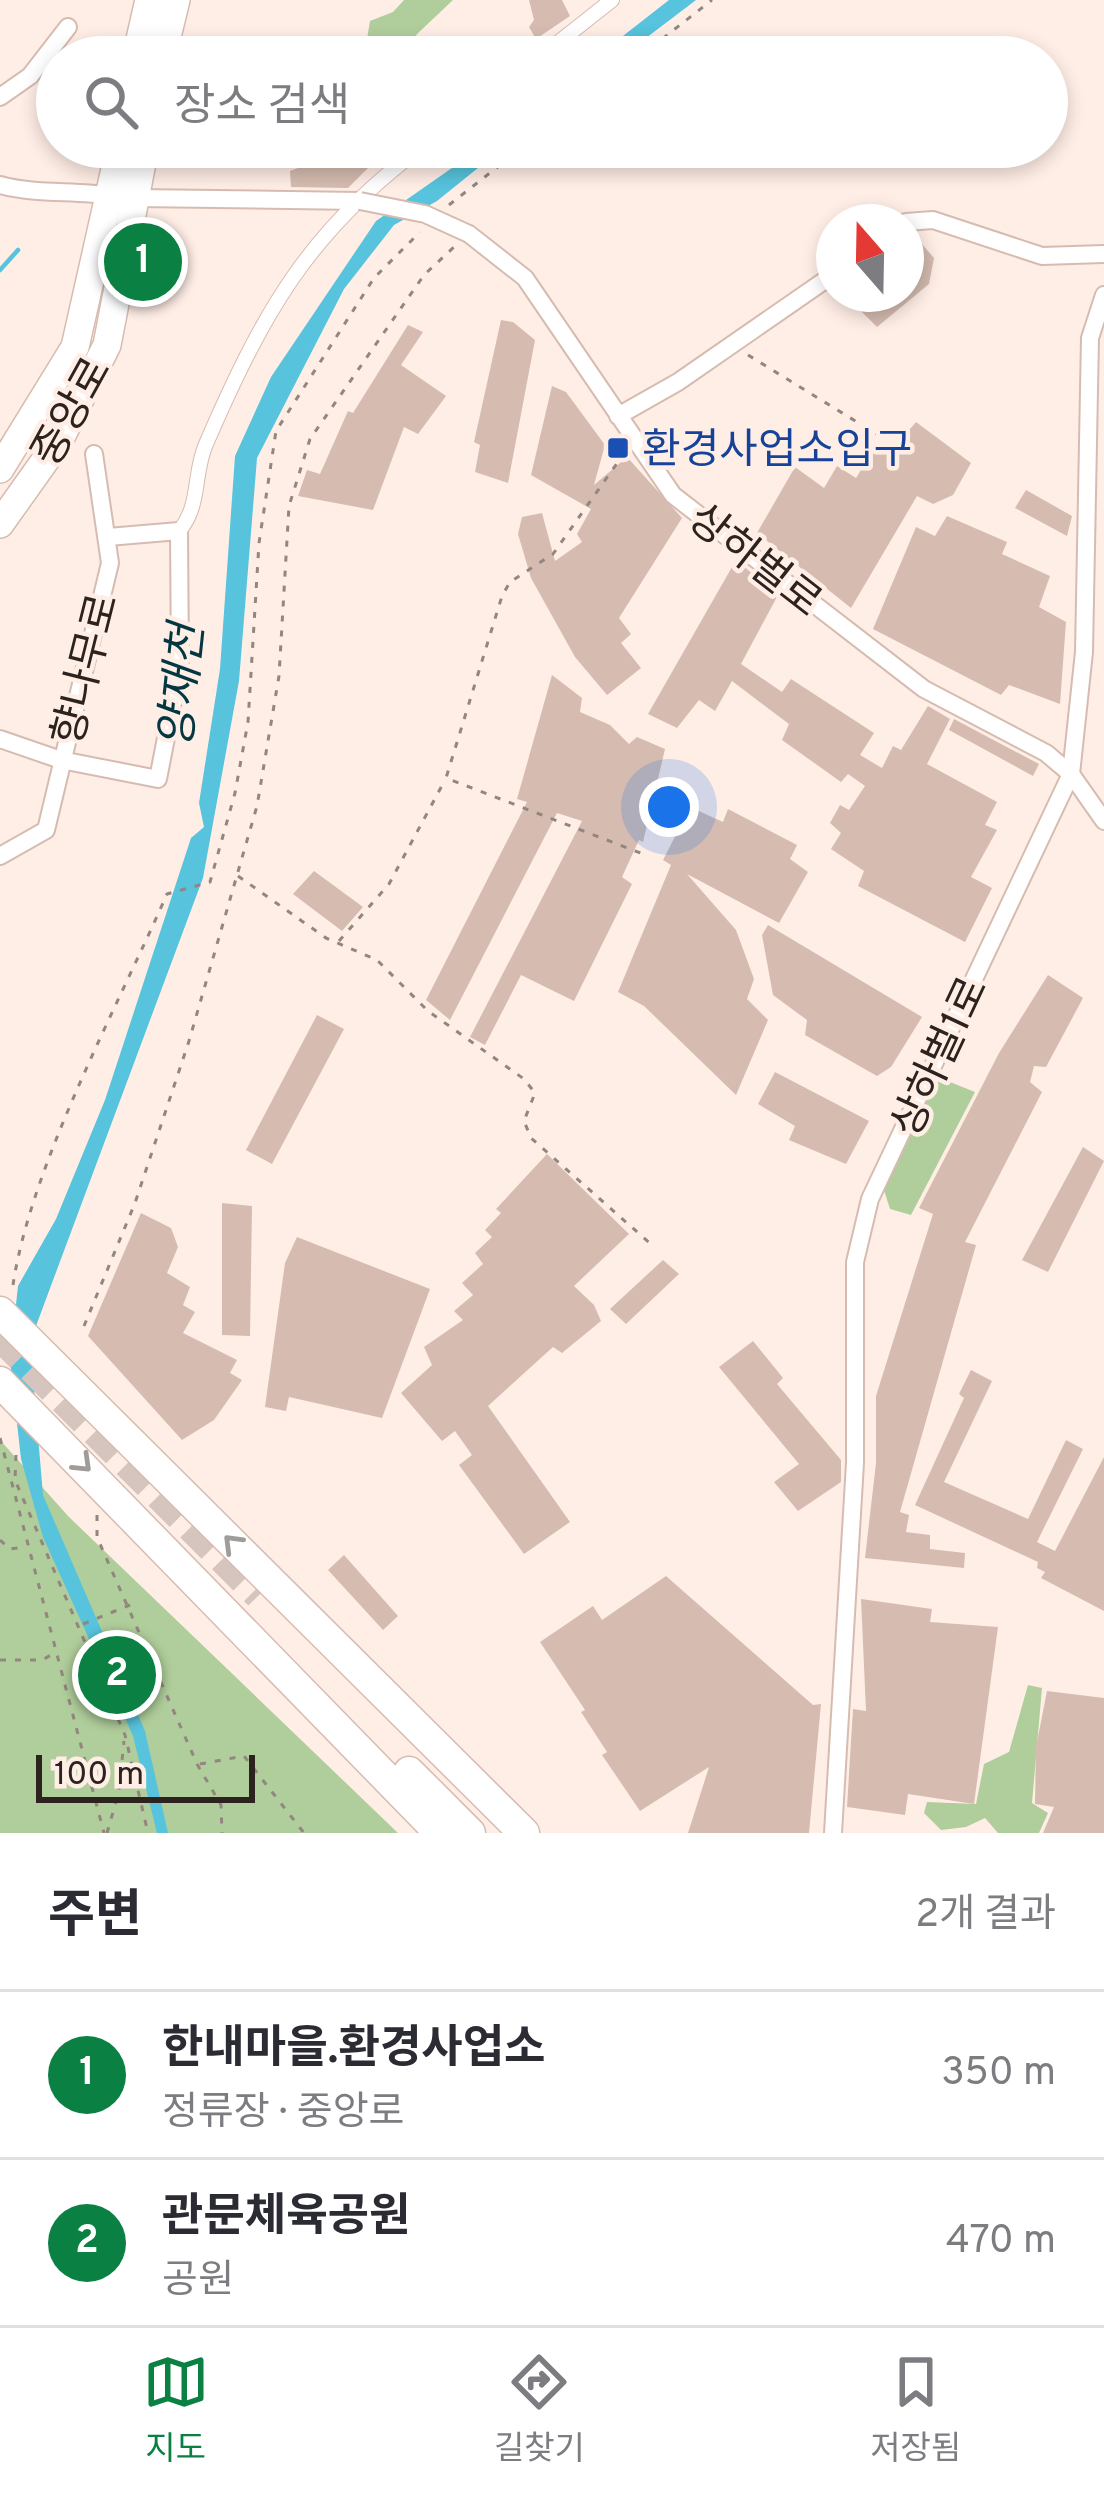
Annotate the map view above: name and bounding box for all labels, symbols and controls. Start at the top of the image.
search box [36,36,1068,168]
icon: search [78,69,144,135]
text: 장소 검색 [174,80,350,137]
north arrow [816,204,924,312]
pin: 1 [104,217,182,307]
street label: 중앙로 [23,350,125,477]
place label: 환경사업소입구 [642,426,912,479]
marker: 환경사업소입구 [605,435,631,461]
street label: 상하벌로 [676,494,830,631]
street label: 향나무로 [44,589,133,751]
water label: 양재천 [150,617,220,751]
your location [639,777,699,837]
street label: 상하벌1로 [882,970,1002,1146]
one-way arrow [69,1450,91,1472]
one-way arrow [225,1535,247,1557]
pin: 2 [78,1630,156,1720]
scale bar [36,1749,255,1802]
text: 100 m [54,1755,144,1797]
text: 주변 [48,1886,142,1951]
text: 2개 결과 [915,1892,1056,1941]
text: 한내마을.환경사업소 [162,2022,546,2079]
text: 1 [79,2050,95,2099]
text: 350 m [941,2050,1056,2099]
text: 정류장 · 중앙로 [162,2090,404,2139]
text: 관문체육공원 [162,2190,410,2247]
text: 2 [75,2218,99,2267]
text: 470 m [946,2218,1056,2267]
text: 공원 [162,2258,234,2307]
tab: 지도 [143,2349,209,2472]
tab: 길찾기 [494,2349,585,2472]
tab: 저장됨 [870,2349,961,2472]

